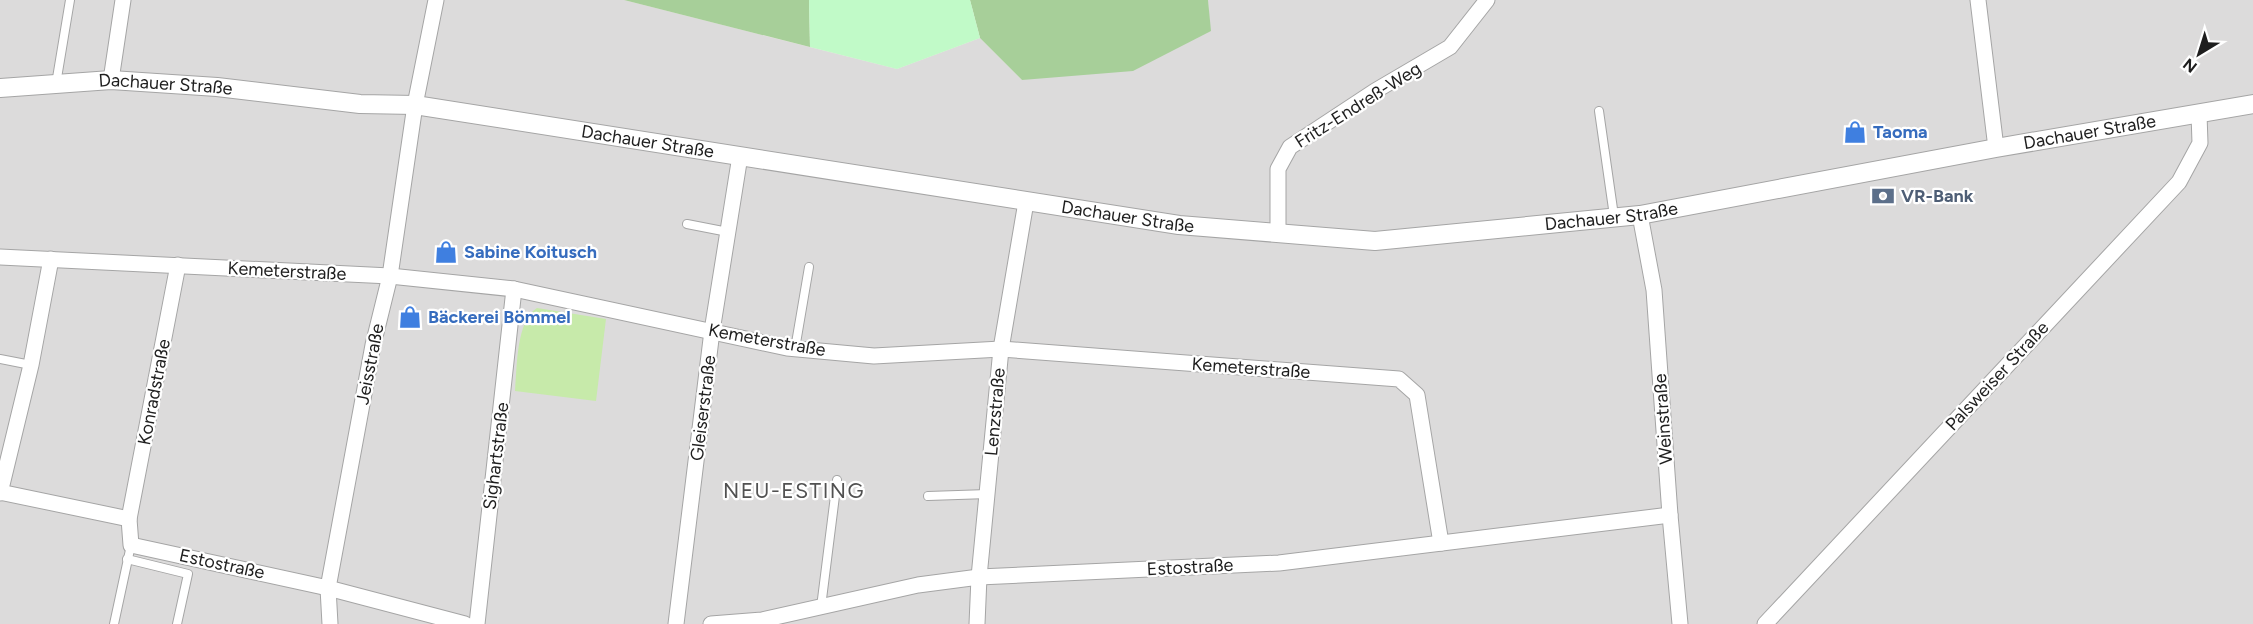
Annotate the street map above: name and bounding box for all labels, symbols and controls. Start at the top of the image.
north arrow [2169,24,2229,84]
text: N [2179,54,2201,77]
street label: Fritz-Endreß-Weg [1291,57,1425,153]
street label: Dachauer Straße [98,69,234,100]
street label: Dachauer Straße [2022,110,2158,154]
shop icon: Taoma [1842,119,1868,145]
street label: Dachauer Straße [580,120,716,163]
place label: Taoma [1873,121,1928,143]
bank icon: VR-Bank [1870,183,1896,209]
place label: VR-Bank [1901,185,1974,207]
street label: Dachauer Straße [1060,196,1195,237]
street label: Dachauer Straße [1543,197,1680,235]
shop icon: Sabine Koitusch [433,239,459,265]
place label: Sabine Koitusch [464,241,597,263]
street label: Kemeterstraße [227,257,347,285]
shop icon: Bäckerei Bömmel [397,304,423,330]
place label: Bäckerei Bömmel [428,306,571,328]
street label: Palsweiser Straße [1941,317,2053,435]
street label: Kemeterstraße [707,319,828,361]
street label: Jeisstraße [351,321,389,406]
street label: Konradstraße [133,337,175,447]
street label: Kemeterstraße [1191,353,1311,383]
street label: Gleiserstraße [686,354,720,462]
street label: Lenzstraße [980,367,1010,457]
street label: Weinstraße [1649,373,1677,465]
street label: Sighartstraße [478,401,514,511]
district label: NEU-ESTING [723,478,865,503]
street label: Estostraße [177,544,267,584]
street label: Estostraße [1146,554,1234,580]

